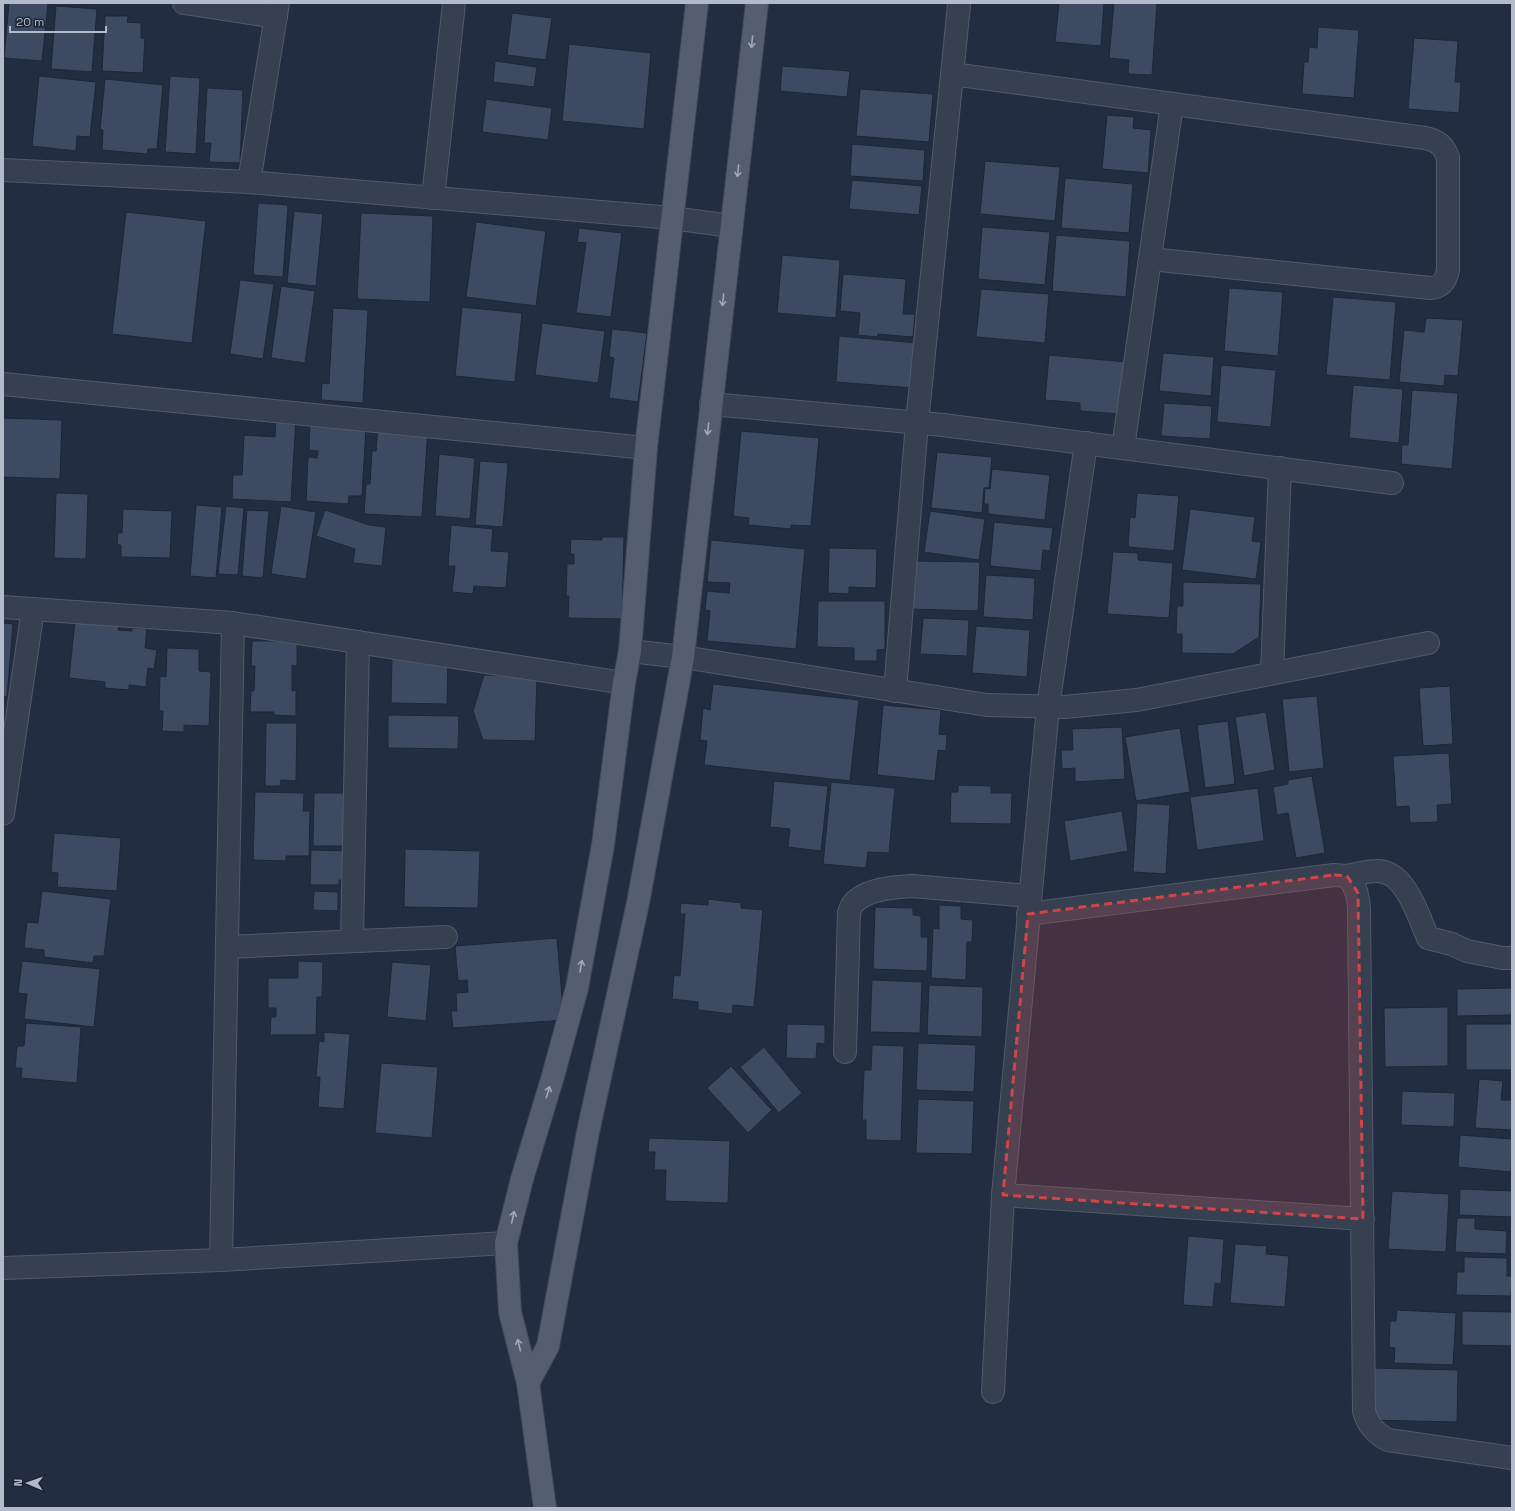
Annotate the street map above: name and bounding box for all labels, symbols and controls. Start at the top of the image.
scale bar [10,8,106,34]
text: 20 m [16,14,44,30]
one-way arrow [748,35,756,48]
one-way arrow [734,164,741,177]
one-way arrow [719,293,727,306]
one-way arrow [705,422,712,435]
one-way arrow [577,960,585,973]
one-way arrow [545,1086,552,1099]
one-way arrow [509,1211,517,1224]
one-way arrow [515,1339,522,1352]
north arrow [8,1463,48,1503]
text: N [11,1479,25,1487]

